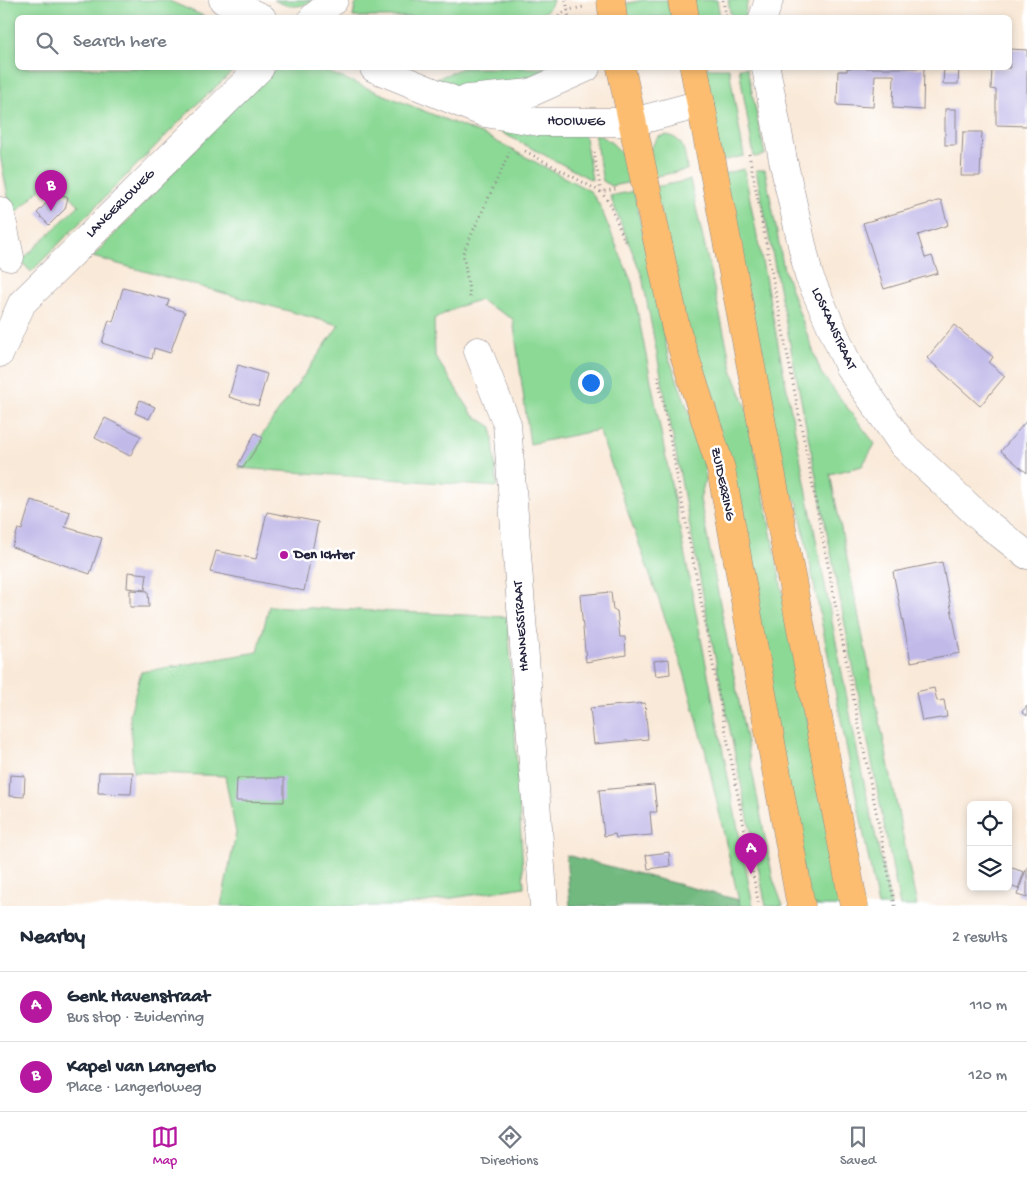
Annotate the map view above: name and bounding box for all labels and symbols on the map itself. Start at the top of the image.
street label: HOOIWEG [547,113,606,131]
street label: LANGERLOWEG [83,165,160,242]
pin: B [35,170,67,211]
street label: LOSKAAISTRAAT [807,285,860,373]
your location [578,370,604,396]
street label: ZUIDERRING [706,446,738,523]
place label: Den Ichter [292,547,356,564]
marker: Den Ichter [278,549,290,561]
street label: HANNESSTRAAT [510,579,534,672]
pin: A [735,833,767,874]

